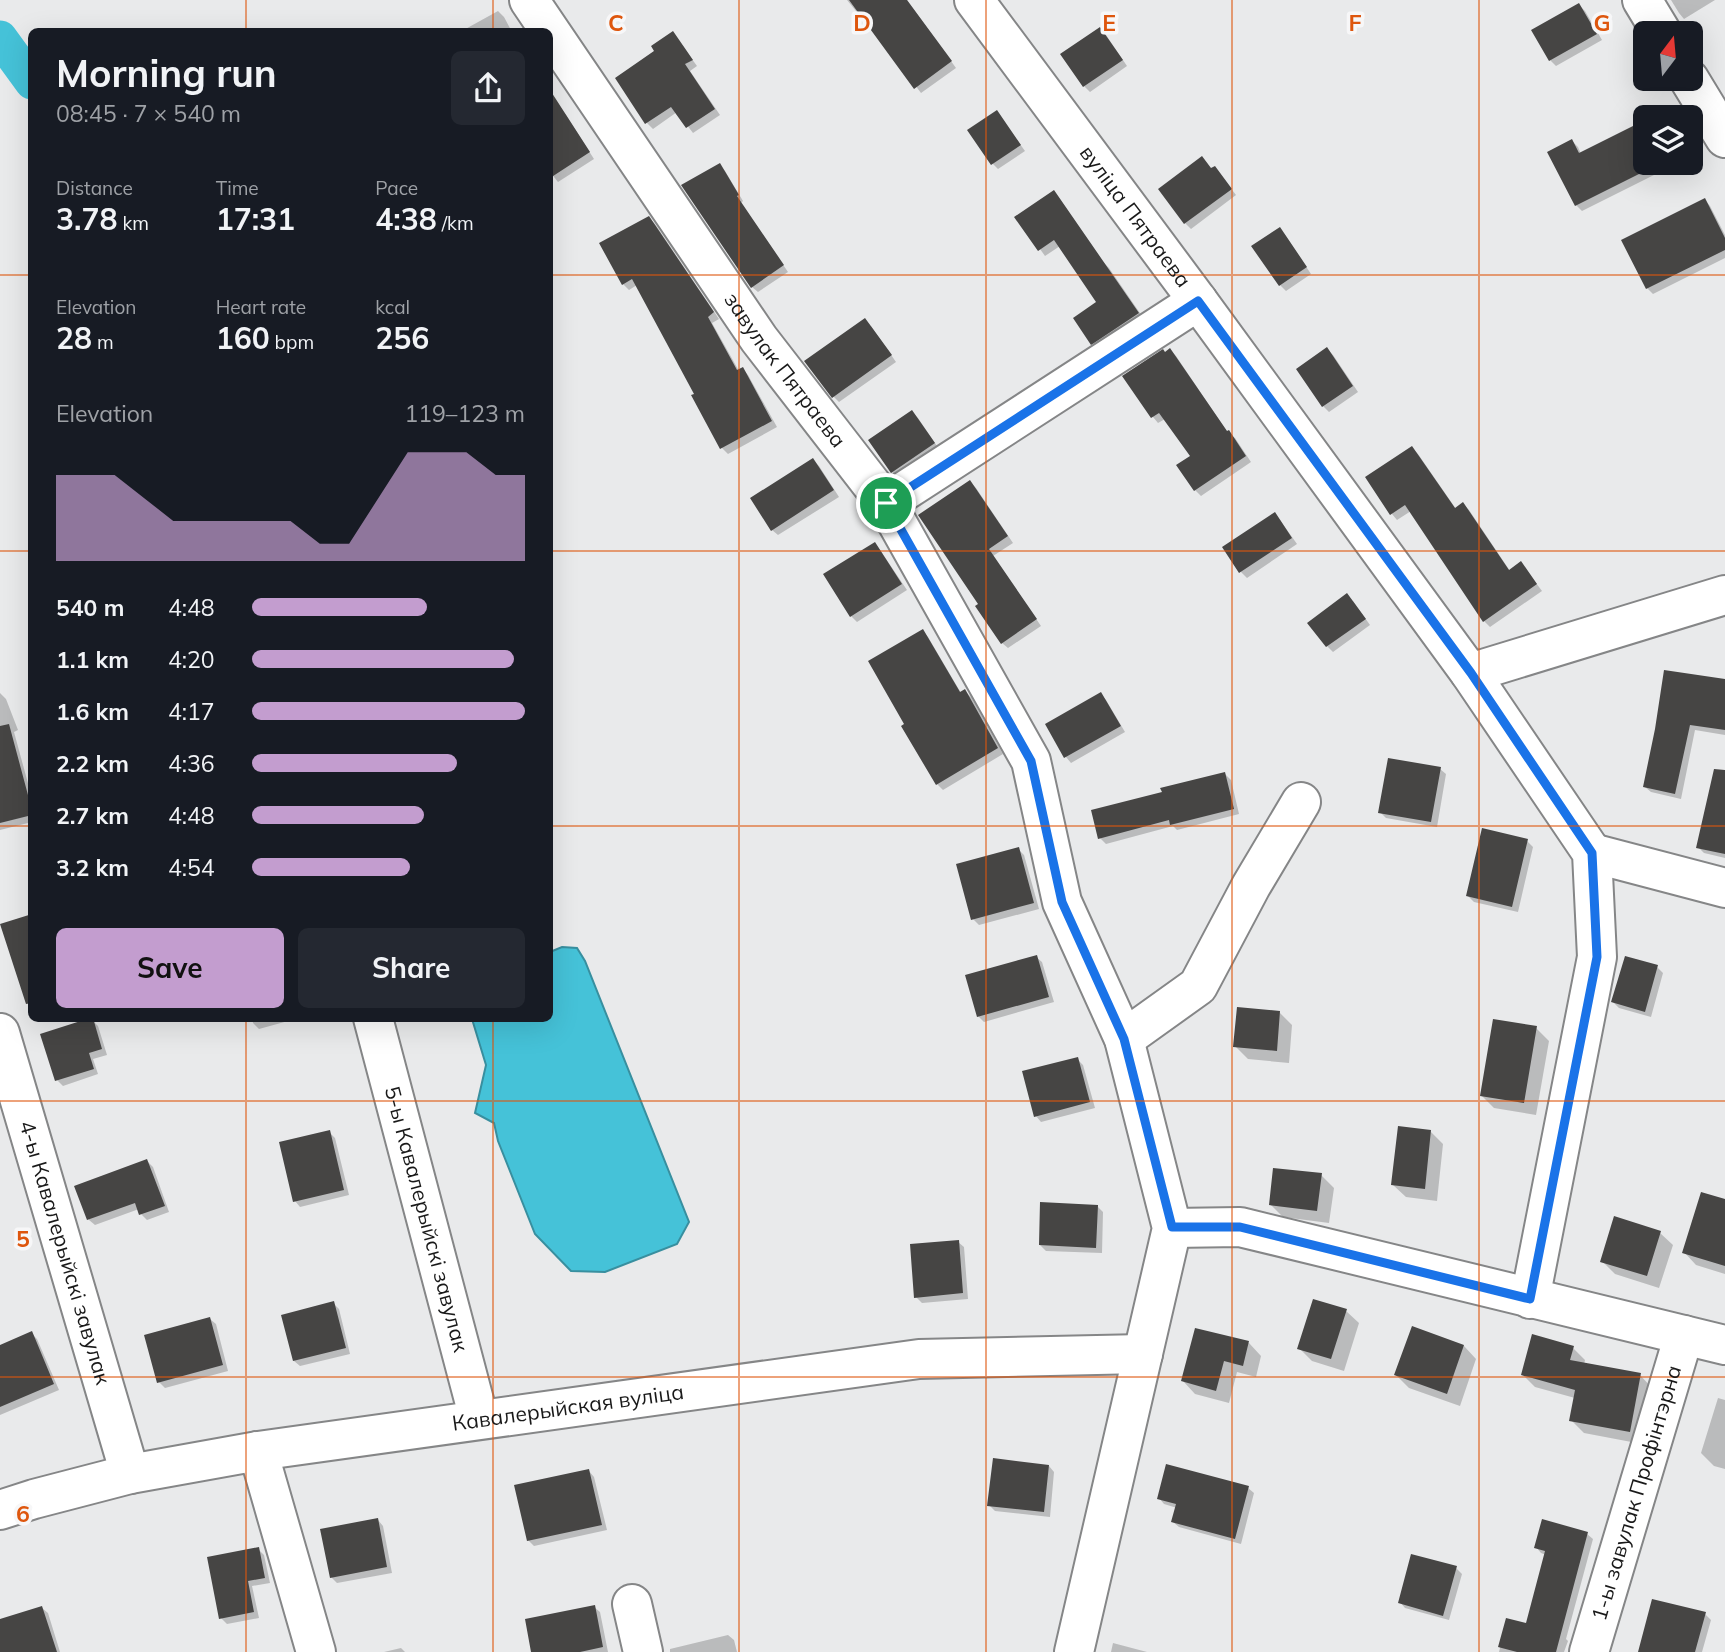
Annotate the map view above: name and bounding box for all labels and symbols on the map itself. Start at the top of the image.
text: C [608,8,624,37]
text: D [853,8,871,37]
text: E [1102,8,1116,37]
text: F [1348,8,1362,37]
text: G [1593,8,1611,37]
north arrow [1633,21,1703,91]
street label: вуліца Пятраева [1075,140,1197,292]
street label: завулак Пятраева [719,287,852,452]
pin [856,473,916,533]
street label: 5-ы Кавалерыйскі завулак [380,1083,475,1355]
street label: 4-ы Кавалерыйскі завулак [15,1117,117,1388]
text: 5 [16,1224,30,1253]
street label: 1-ы завулак Профінтэрна [1585,1362,1686,1624]
street label: Кавалерыйская вуліца [450,1378,685,1436]
text: 6 [16,1499,30,1528]

